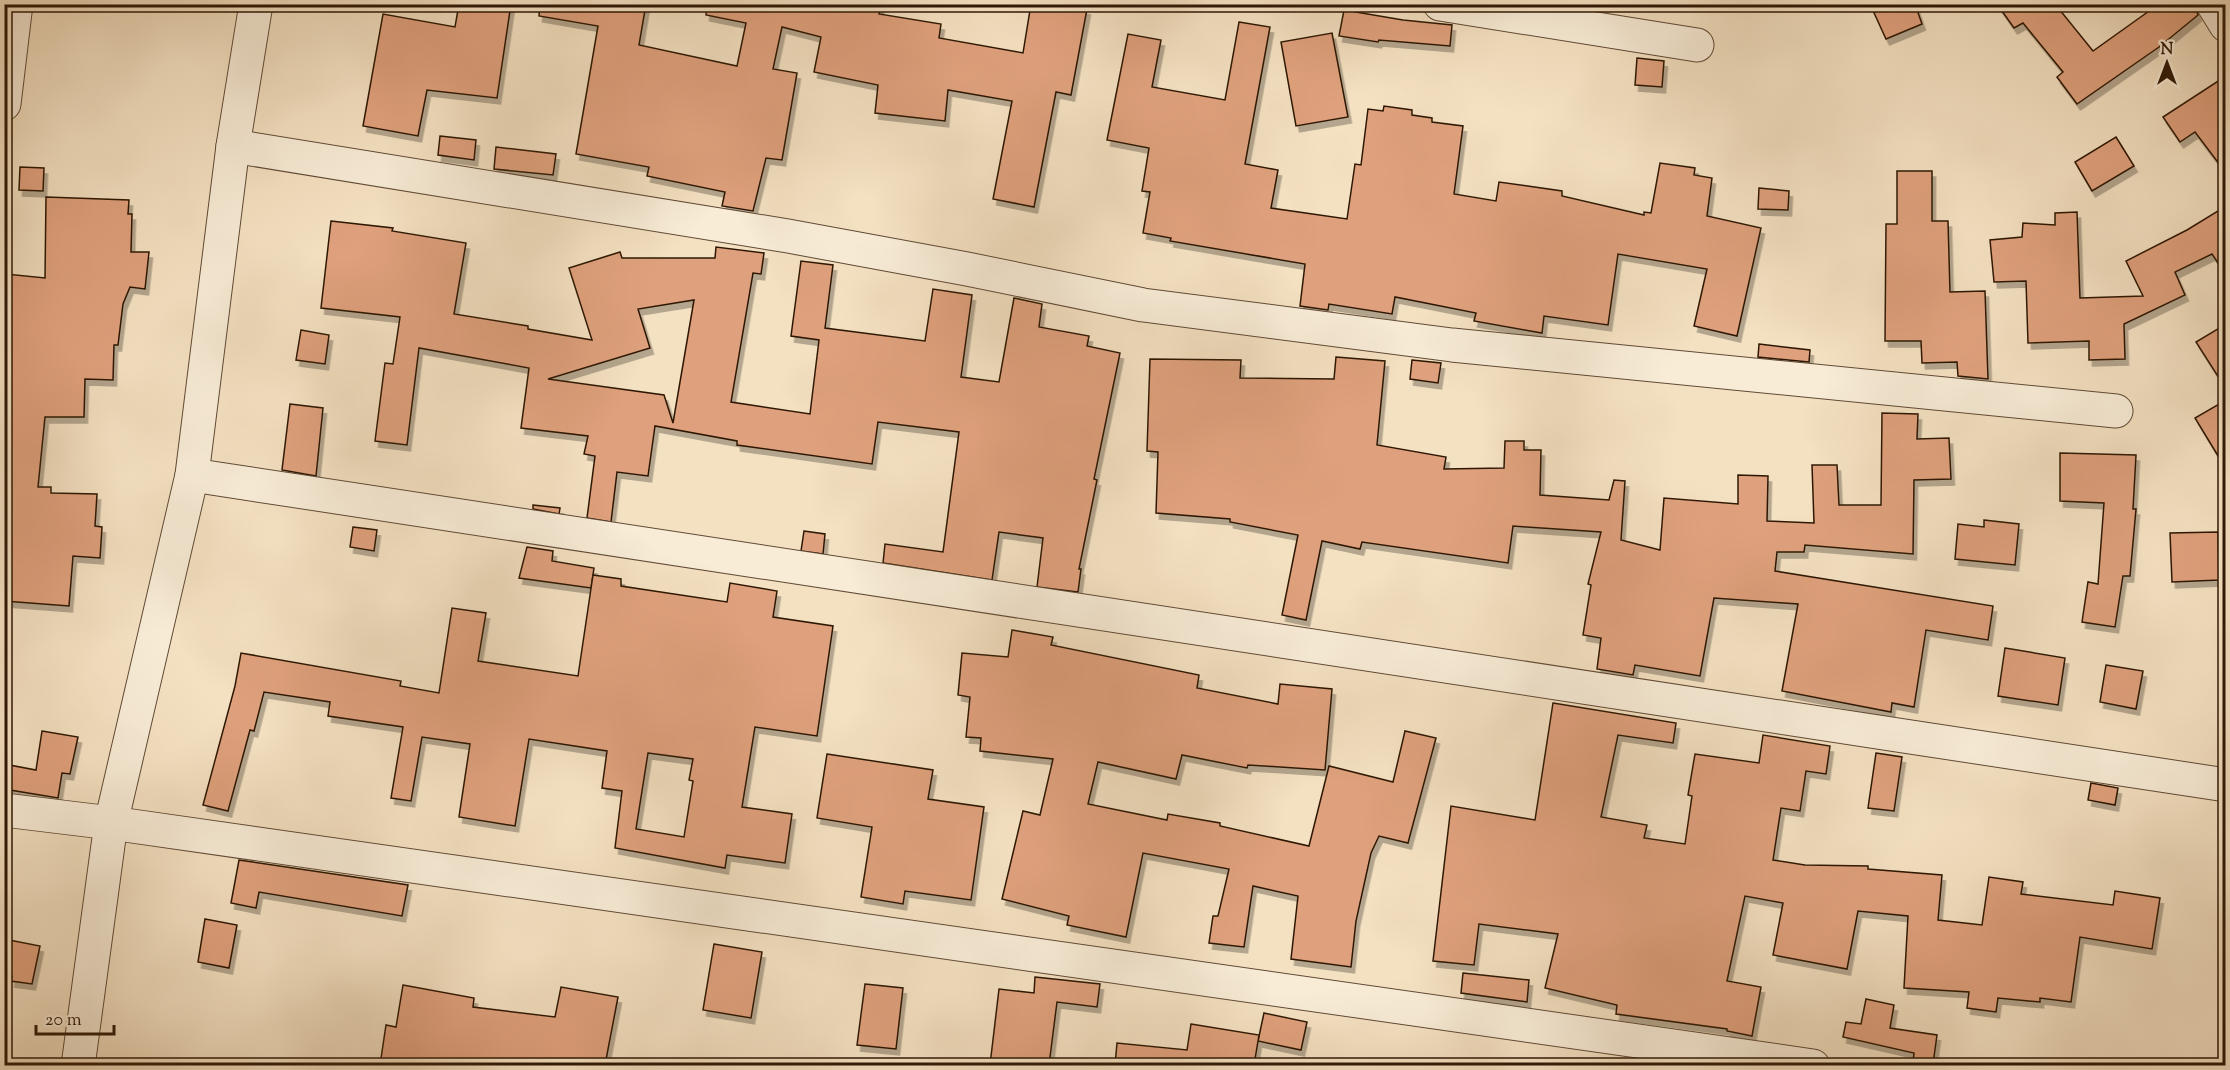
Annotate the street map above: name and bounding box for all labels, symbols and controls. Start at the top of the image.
north arrow [2137,33,2197,93]
text: N [2161,39,2174,62]
scale bar [36,998,114,1036]
text: 20 m [45,1008,82,1034]

